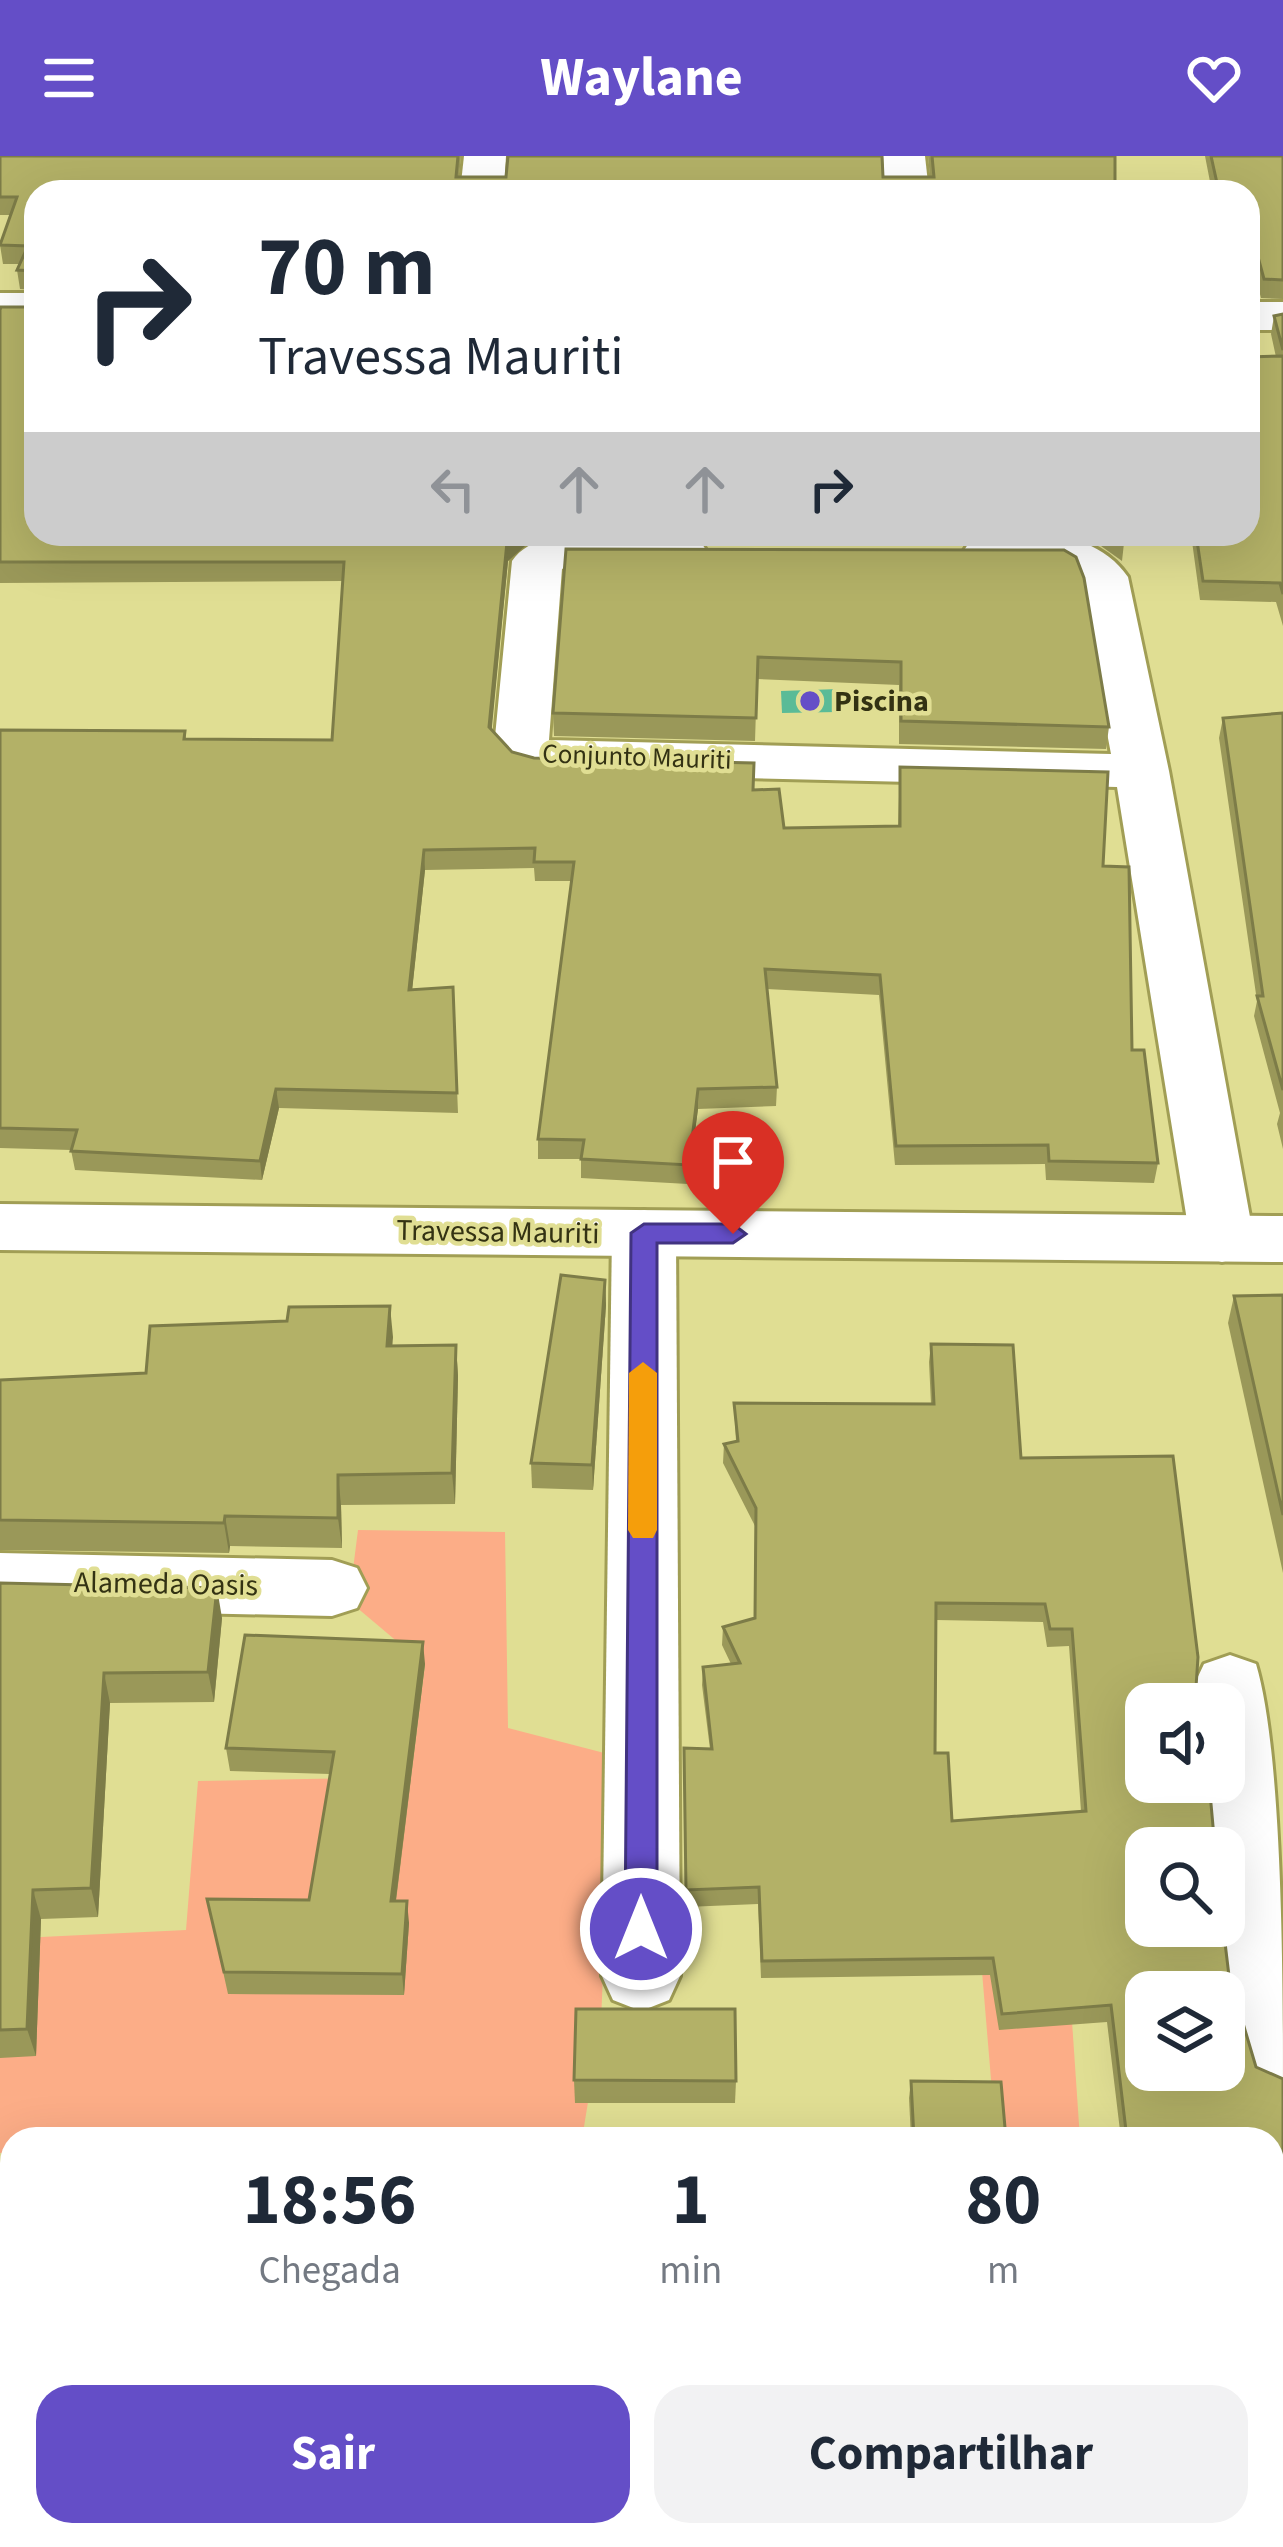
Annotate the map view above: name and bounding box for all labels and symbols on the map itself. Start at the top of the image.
place label: Piscina [834,680,929,723]
marker: Piscina [797,688,823,714]
street label: Conjunto Mauriti [542,734,732,780]
pin [682,1111,784,1234]
street label: Travessa Mauriti [396,1209,600,1255]
street label: Alameda Oasis [74,1561,258,1607]
position arrow [578,1866,704,1992]

